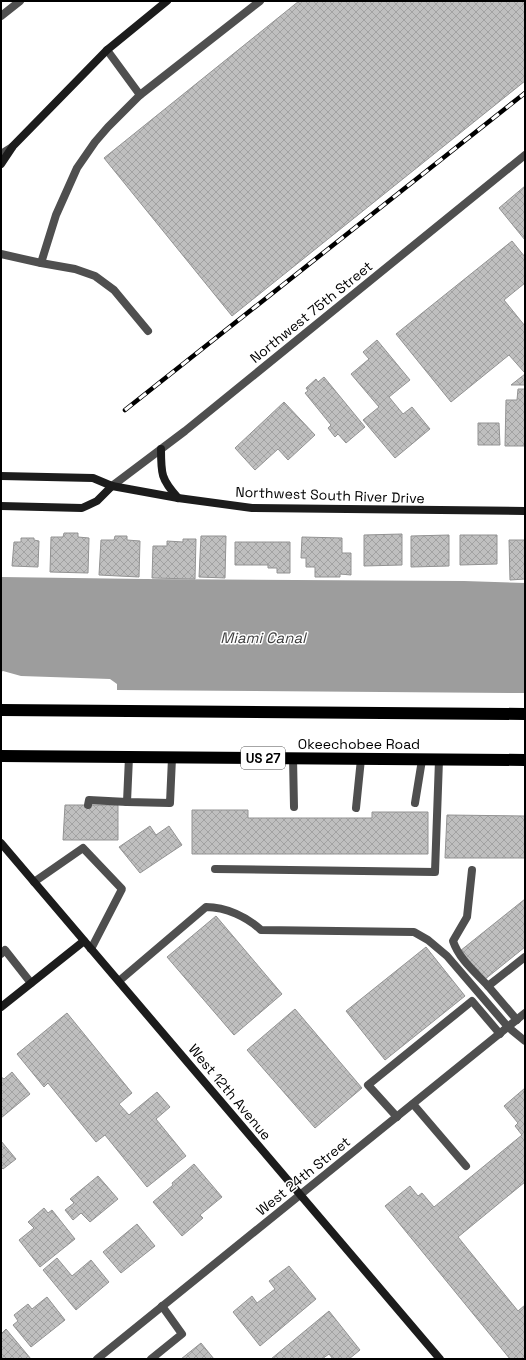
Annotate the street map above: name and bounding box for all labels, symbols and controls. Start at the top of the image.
street label: Northwest 75th Street [246,257,376,367]
street label: Northwest South River Drive [235,483,425,507]
water label: Miami Canal [220,628,308,647]
street label: Okeechobee Road [298,735,420,753]
road number: US 27 [241,747,285,769]
street label: West 12th Avenue [185,1040,275,1144]
street label: West 24th Street [252,1133,354,1219]

